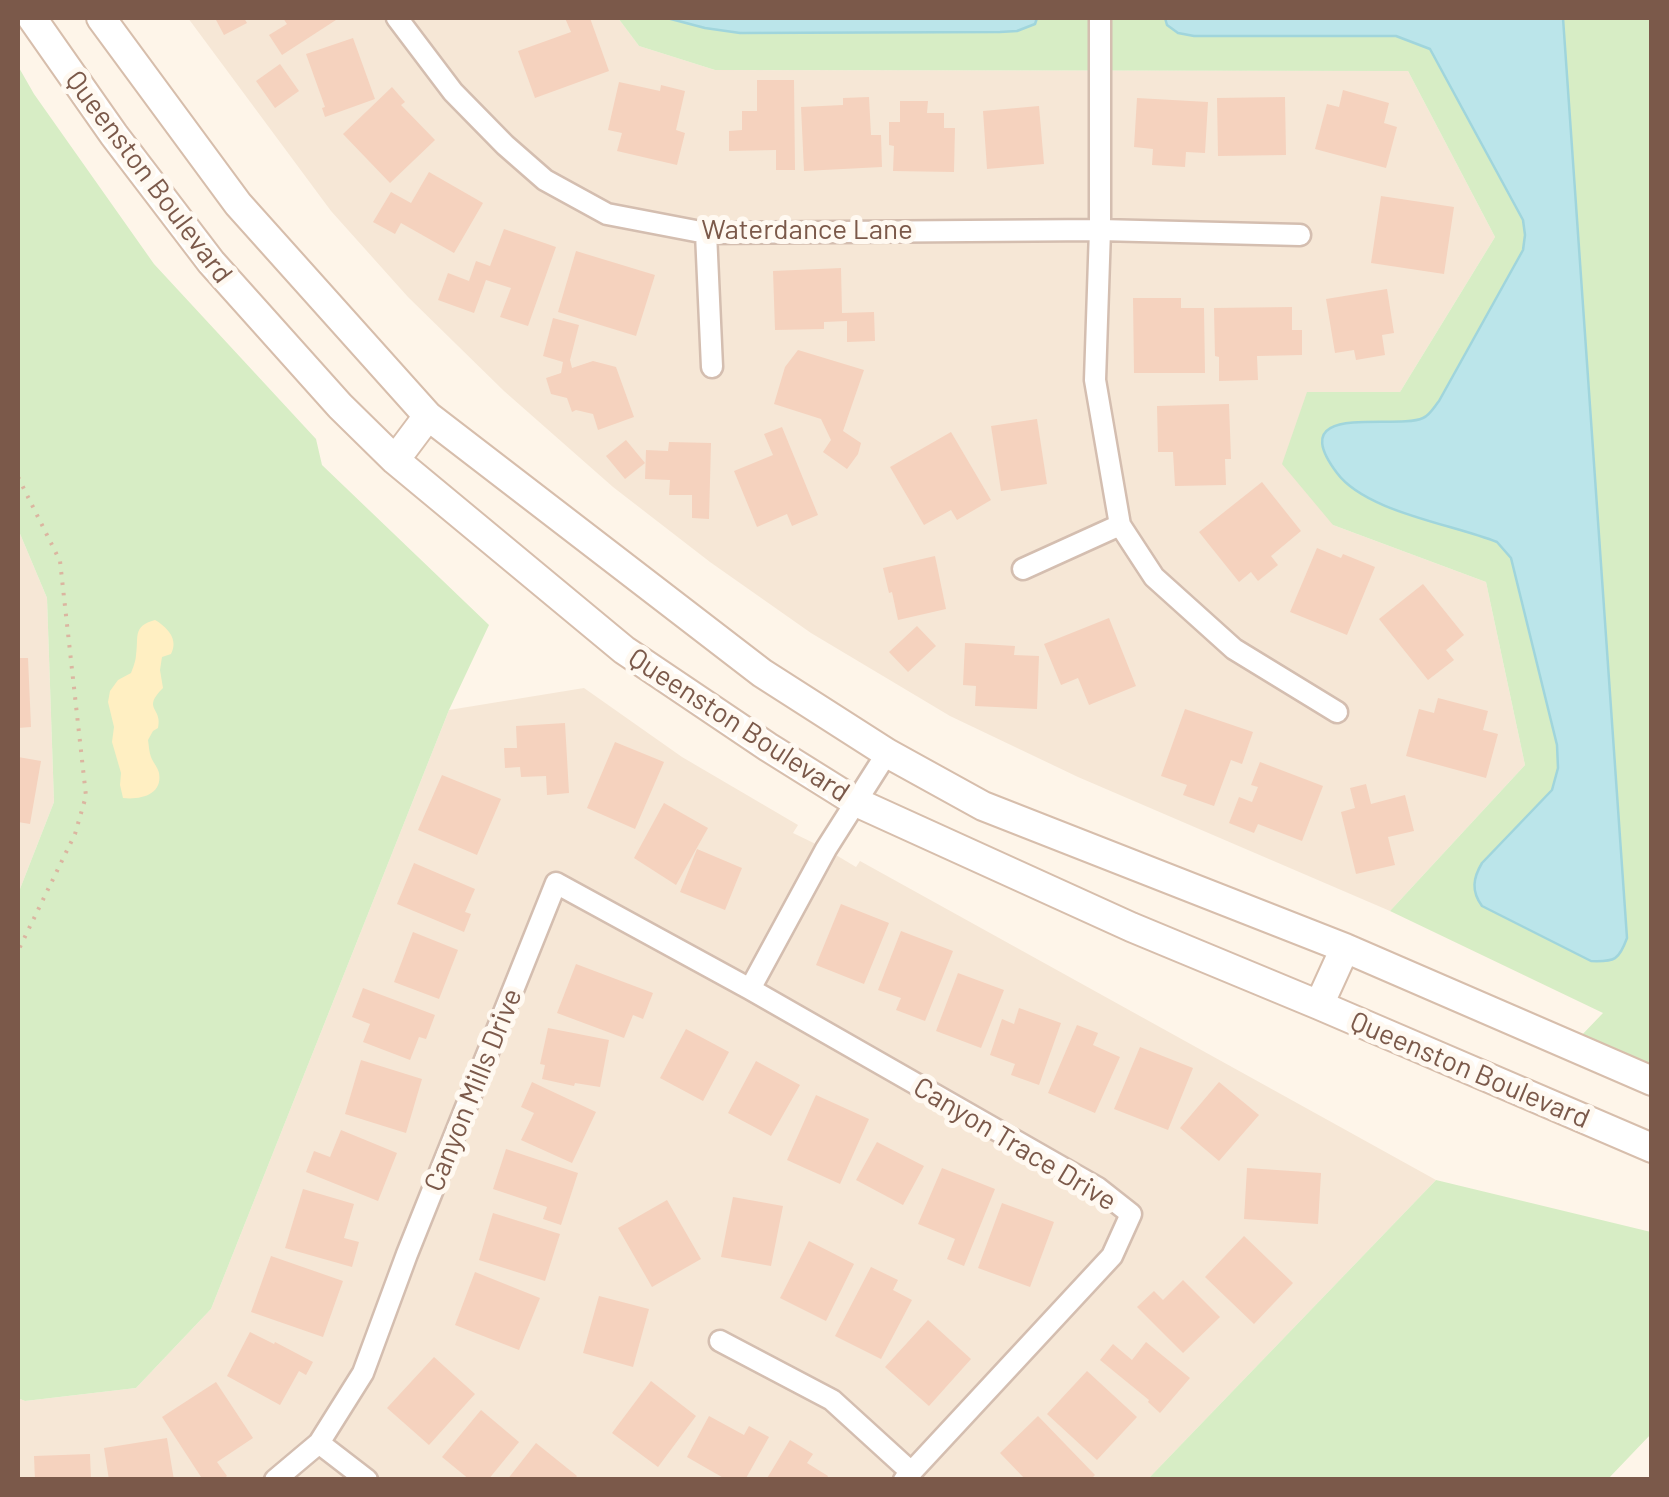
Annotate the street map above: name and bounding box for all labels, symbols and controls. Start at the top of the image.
street label: Queenston Boulevard [58,64,240,290]
street label: Waterdance Lane [701,213,913,247]
street label: Queenston Boulevard [622,641,856,809]
street label: Canyon Mills Drive [417,984,529,1196]
street label: Queenston Boulevard [1345,1004,1595,1136]
street label: Canyon Trace Drive [908,1070,1122,1218]

